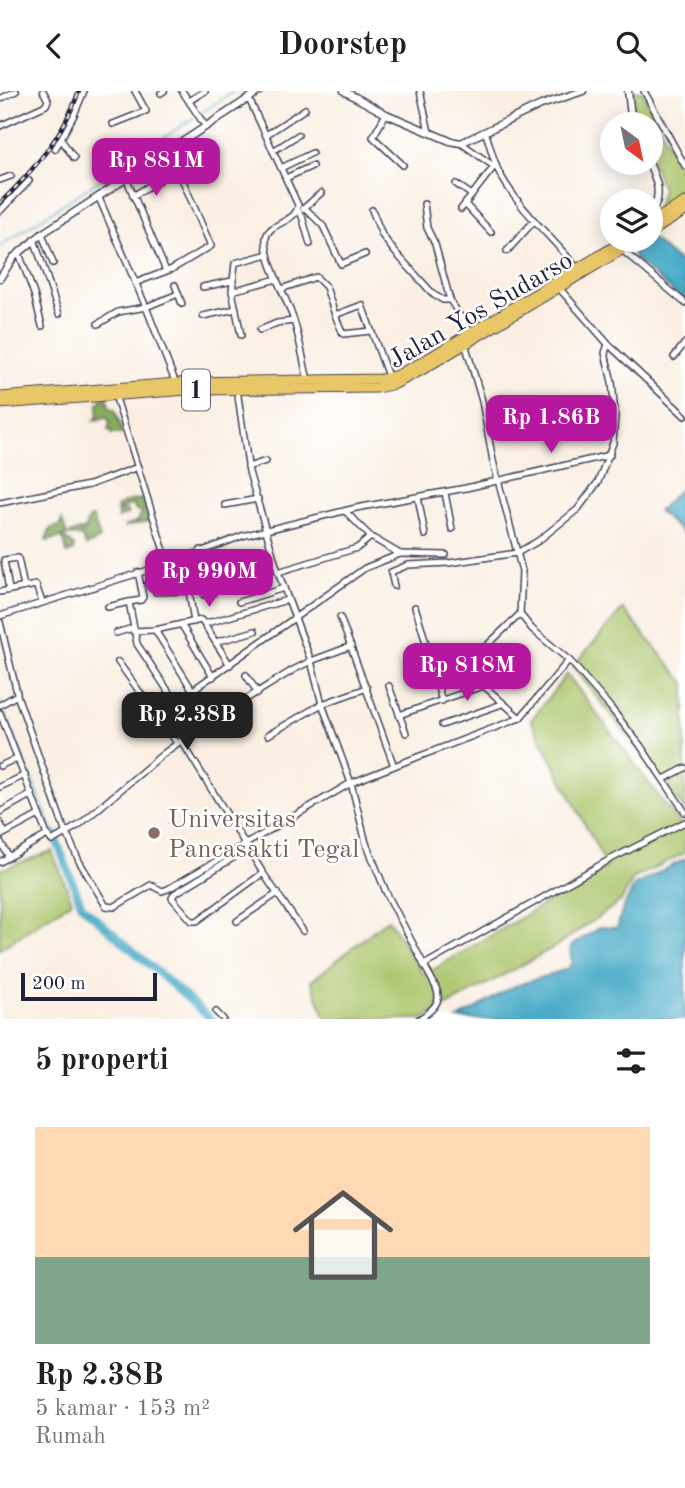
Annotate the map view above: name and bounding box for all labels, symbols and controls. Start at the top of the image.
icon: back [35,27,73,65]
icon: search [612,27,650,65]
text: Doorstep [278,30,407,62]
north arrow [600,112,663,175]
map controls [600,112,663,252]
pin: Rp 881M [91,139,221,198]
text: Rp 881M [108,149,204,172]
button: layers [600,189,663,252]
street label: Jalan Yos Sudarso [384,248,578,374]
road number: 1 [182,369,210,411]
pin: Rp 1.86B [479,395,623,455]
text: Rp 1.86B [502,406,600,429]
pin: Rp 990M [144,549,274,609]
text: Rp 990M [161,560,257,583]
pin: Rp 818M [402,643,532,703]
text: Rp 818M [419,654,515,677]
pin: Rp 2.38B [115,693,259,752]
text: Rp 2.38B [138,703,236,726]
place label: Universitas Pancasakti Tegal [168,807,359,863]
marker: Universitas Pancasakti Tegal [146,825,162,841]
scale bar [21,970,158,1002]
text: 200 m [32,975,85,994]
icon: filters [612,1042,650,1080]
text: 5 properti [35,1046,169,1076]
icon: home [280,1172,406,1298]
text: Rp 2.38B [35,1361,164,1391]
text: 5 kamar · 153 m² [35,1397,210,1420]
text: Rumah [35,1425,106,1448]

